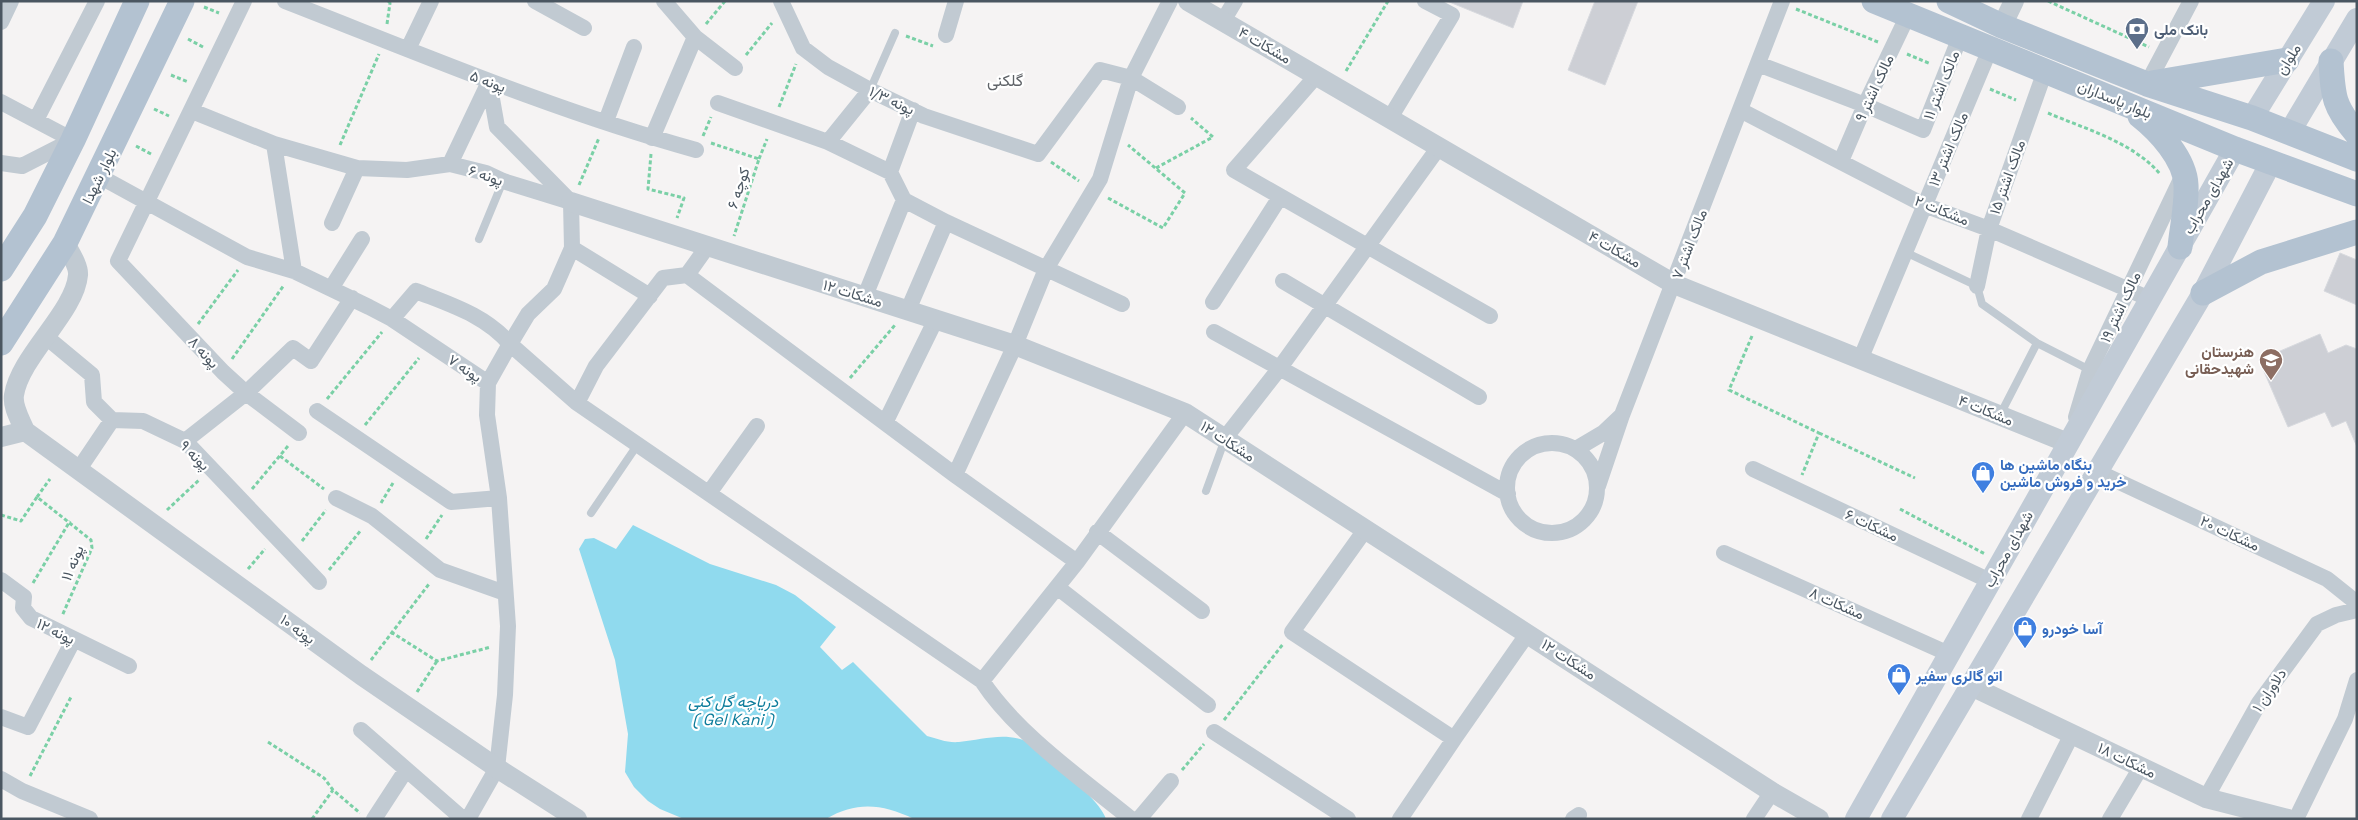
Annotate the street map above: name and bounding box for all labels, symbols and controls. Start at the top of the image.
bank icon: بانک ملی [2124,16,2150,50]
place label: بانک ملی [2154,20,2208,39]
street label: مشکات ۴ [1235,22,1295,68]
street label: ملوان [2271,40,2305,78]
street label: مالک اشتر ۱۱ [1918,47,1964,123]
street label: مالک اشتر ۹ [1850,51,1898,125]
street label: پونه ۵ [467,66,509,97]
district label: گلکنی [987,70,1023,91]
street label: بلوار پاسداران [2075,76,2155,123]
street label: پونه ۱/۳ [866,81,918,120]
street label: مالک اشتر ۱۳ [1924,109,1972,189]
street label: مالک اشتر ۱۵ [1985,137,2029,217]
street label: بلوار شهدا [78,145,120,207]
street label: شهدای محراب [2179,154,2238,238]
street label: پونه ۶ [466,160,506,191]
street label: کوچه ۶ [722,165,755,211]
street label: مشکات ۲ [1912,190,1972,230]
street label: مالک اشتر ۷ [1667,206,1711,282]
street label: مشکات ۴ [1585,226,1645,272]
street label: مالک اشتر ۱۹ [2095,268,2145,346]
street label: مشکات ۱۲ [821,275,885,311]
street label: پونه ۸ [184,332,224,373]
place label: هنرستان شهیدحقانی [2185,342,2254,378]
school or university icon: هنرستان شهیدحقانی [2258,347,2284,381]
street label: پونه ۷ [444,350,486,387]
street label: مشکات ۴ [1956,390,2016,430]
street label: مشکات ۱۲ [1197,416,1259,466]
street label: پونه ۹ [175,436,214,475]
place label: بنگاه ماشین ها خرید و فروش ماشین [2000,455,2126,491]
shop icon: بنگاه ماشین ها خرید و فروش ماشین [1970,460,1996,494]
street label: مشکات ۶ [1842,504,1902,546]
street label: شهدای محراب [1979,507,2038,591]
street label: مشکات ۲۰ [2197,511,2263,555]
street label: پونه ۱۱ [56,542,89,584]
street label: مشکات ۸ [1807,583,1867,623]
street label: پونه ۱۰ [276,610,319,649]
street label: پونه ۱۲ [33,614,78,649]
shop icon: آسا خودرو [2012,615,2038,649]
place label: آسا خودرو [2042,619,2104,638]
street label: مشکات ۱۲ [1538,634,1600,684]
shop icon: اتو گالری سفیر [1886,662,1912,696]
street label: دلاوران ۱ [2248,665,2290,715]
place label: اتو گالری سفیر [1915,666,2003,685]
water label: دریاچه گل کنی ( Gel Kani ) [688,691,778,730]
street label: مشکات ۱۸ [2095,738,2159,782]

